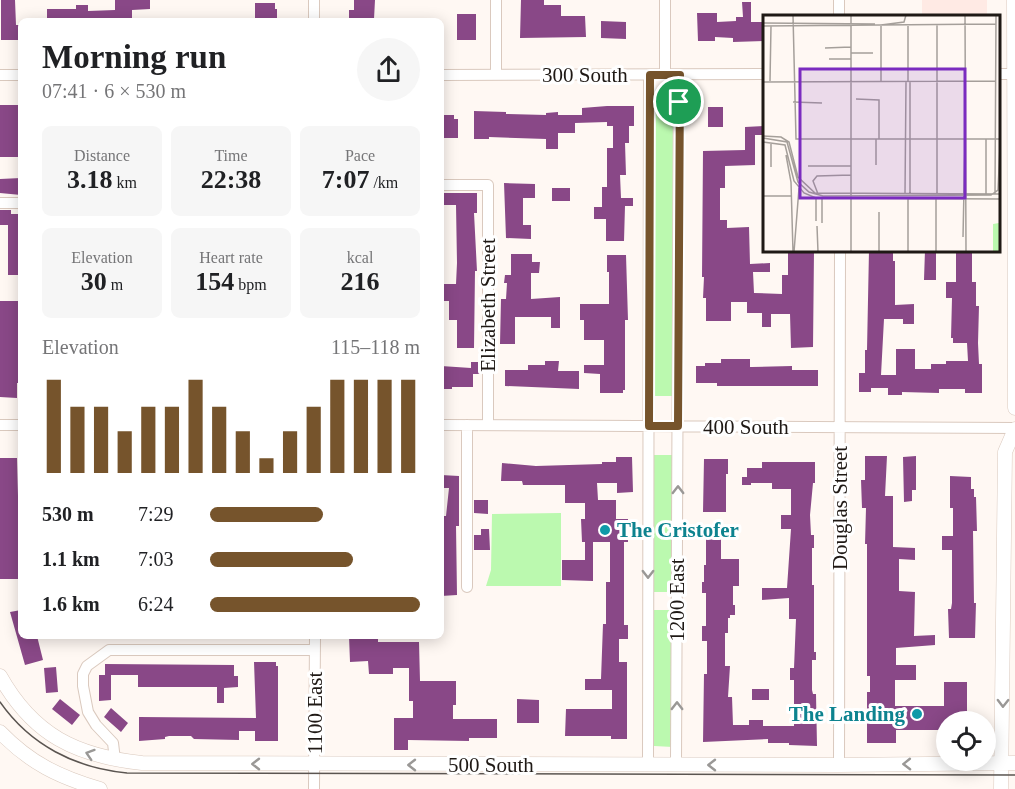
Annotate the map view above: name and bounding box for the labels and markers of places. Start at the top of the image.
pin [653,76,704,127]
place label: The Cristofer [617,518,739,542]
marker: The Cristofer [598,523,612,537]
place label: The Landing [789,702,905,726]
marker: The Landing [910,707,924,721]

